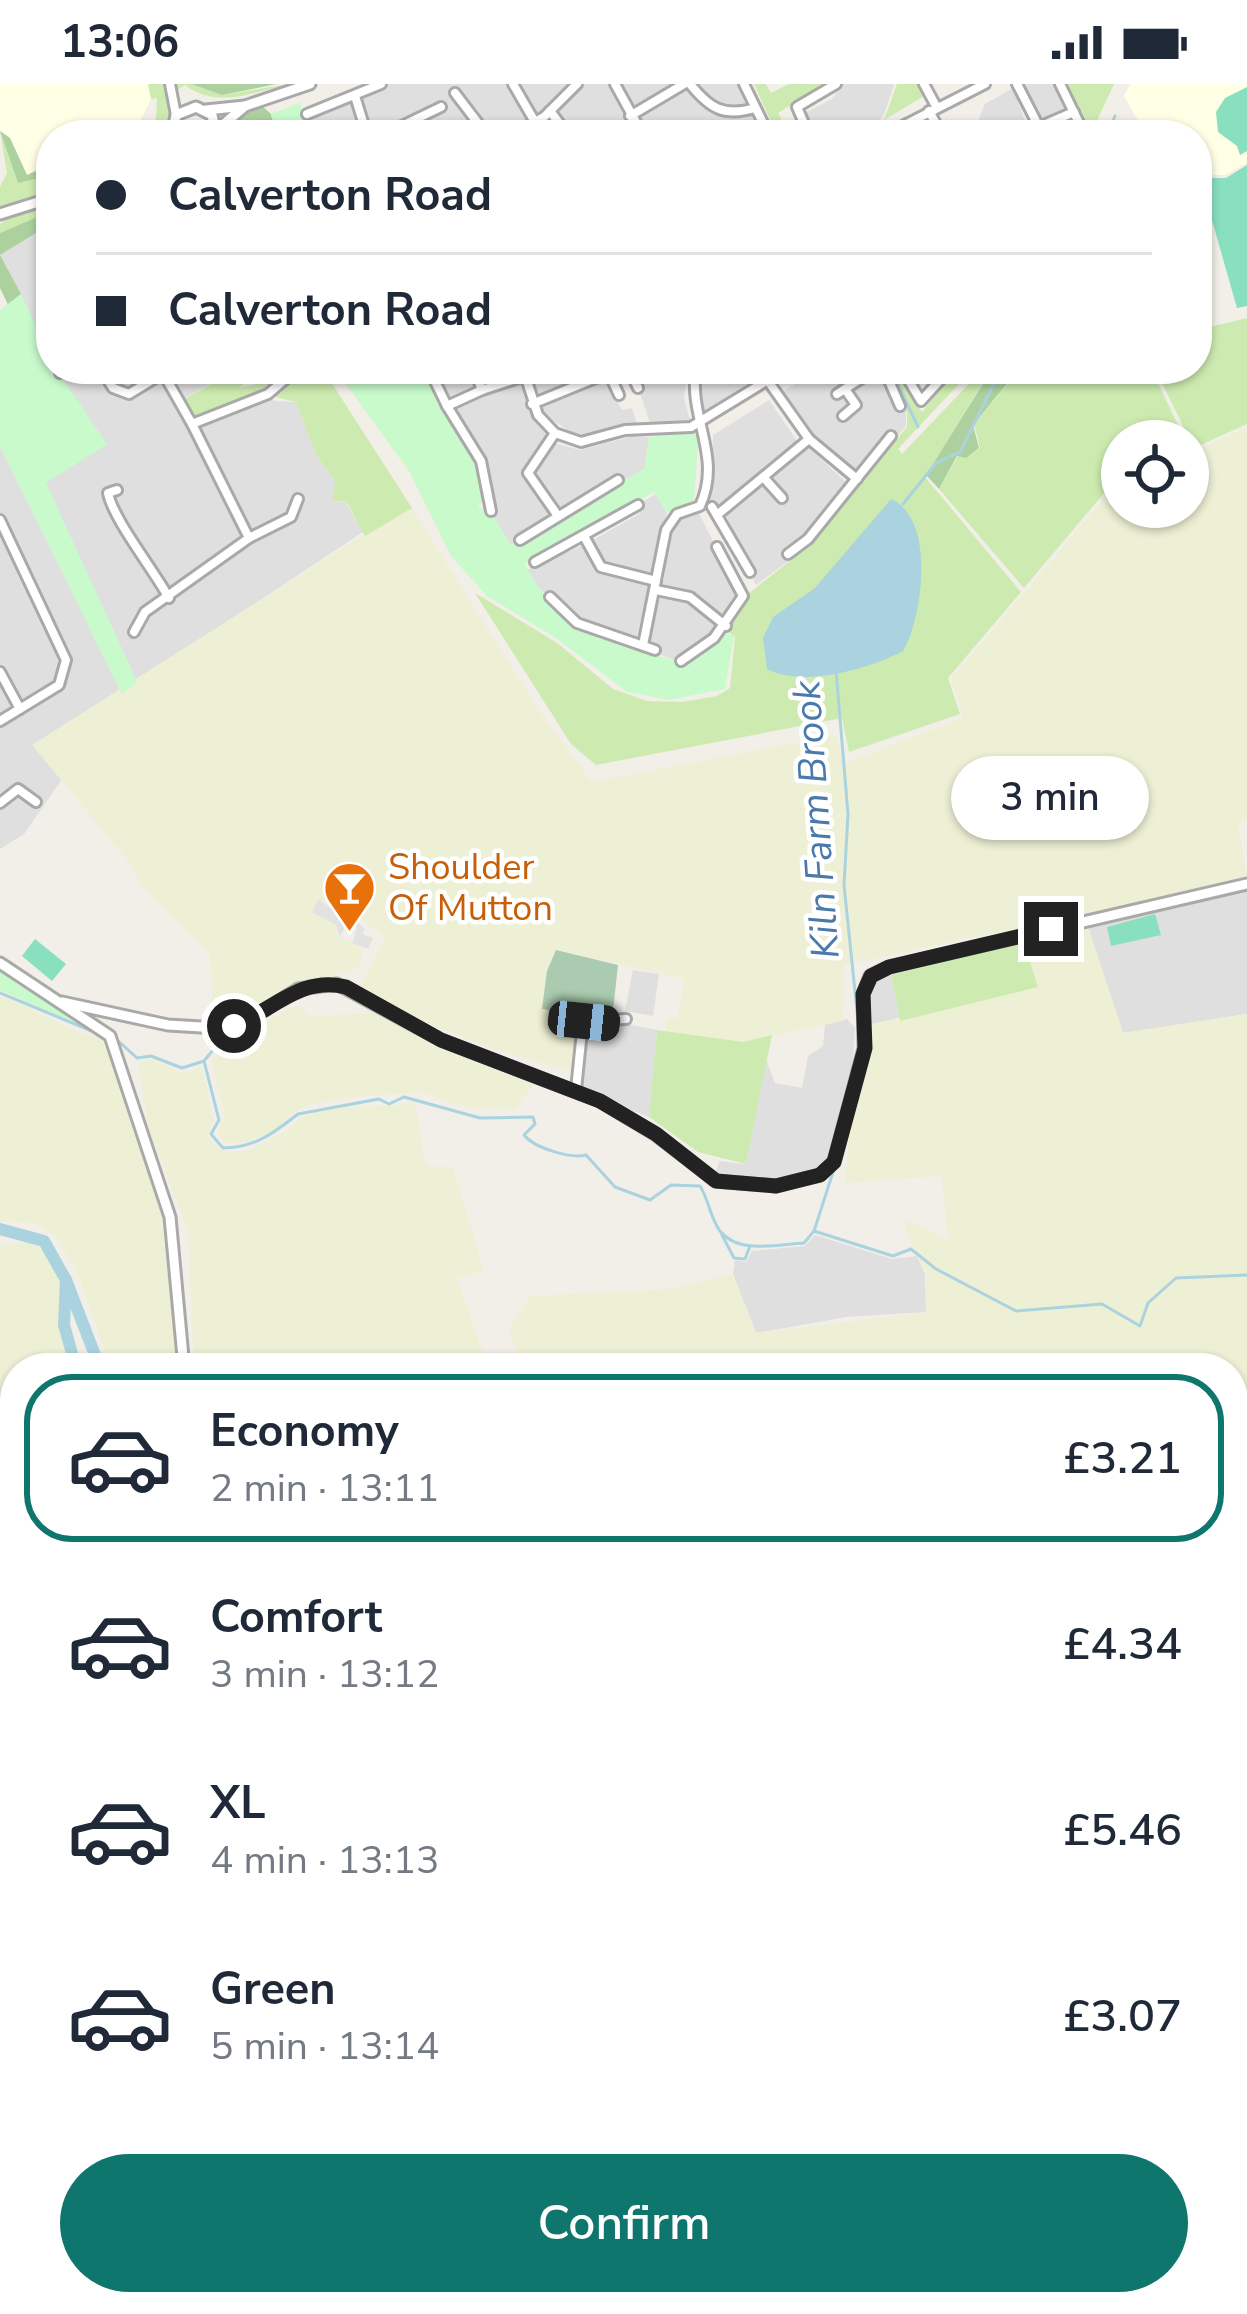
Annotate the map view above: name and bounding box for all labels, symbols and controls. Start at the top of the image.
text: 13:06 [60,12,179,73]
text: Calverton Road [168,165,492,226]
text: Calverton Road [168,280,492,341]
map controls [1101,420,1209,528]
button: locate [1101,420,1209,528]
water label: Kiln Farm Brook [780,678,853,961]
callout: 3 min [952,755,1150,839]
text: 3 min [1000,771,1100,824]
place label: Shoulder Of Mutton [388,843,553,933]
bar icon: Shoulder Of Mutton [321,859,377,933]
route end [1024,902,1078,956]
route start [207,999,261,1053]
car [546,999,622,1043]
text: Economy [210,1401,399,1462]
icon: car [66,1404,174,1512]
text: £3.21 [1063,1428,1182,1489]
text: 2 min · 13:11 [210,1462,439,1515]
text: Comfort [210,1587,382,1648]
icon: car [66,1590,174,1698]
text: £4.34 [1063,1614,1182,1675]
text: 3 min · 13:12 [210,1648,439,1701]
text: XL [210,1773,266,1834]
icon: car [66,1776,174,1884]
text: £5.46 [1063,1800,1182,1861]
text: 4 min · 13:13 [210,1834,439,1887]
text: Green [210,1959,336,2020]
icon: car [66,1962,174,2070]
text: £3.07 [1063,1986,1182,2047]
text: 5 min · 13:14 [210,2020,439,2073]
button: Confirm [60,2154,1188,2292]

